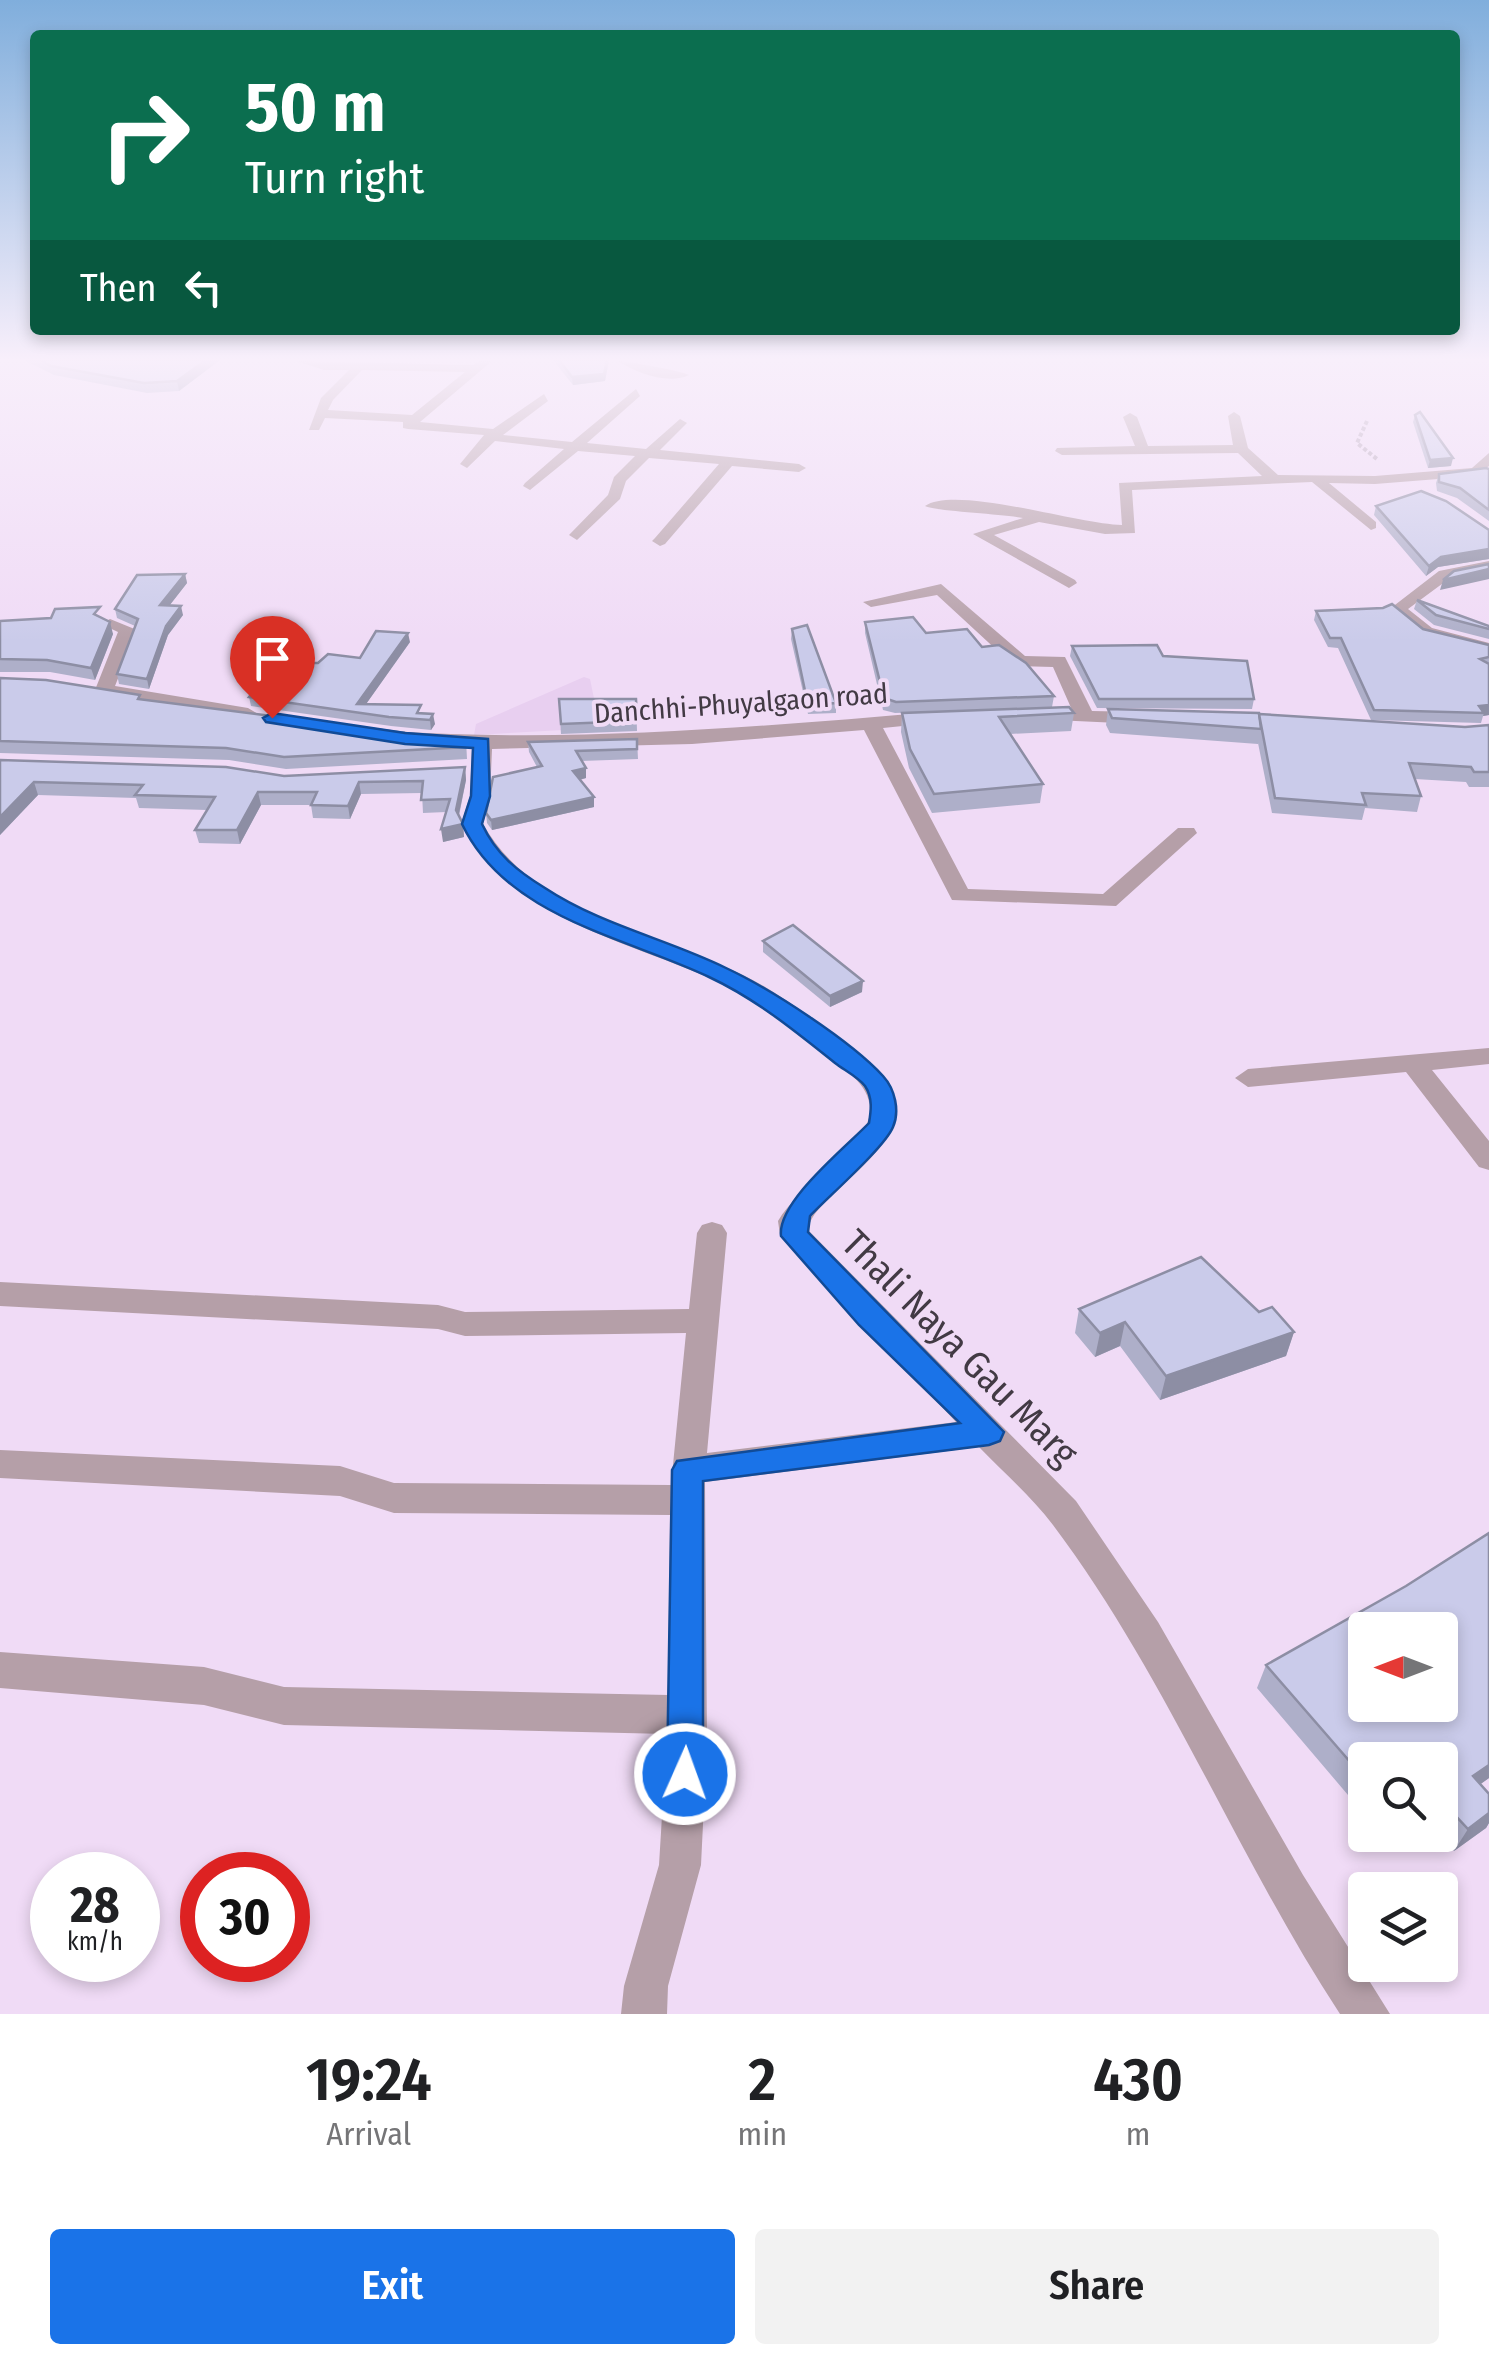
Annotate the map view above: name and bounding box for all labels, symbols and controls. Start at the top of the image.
text: 50 m [245,66,386,150]
icon: right [80,70,210,200]
text: Turn right [245,151,424,205]
icon: left [176,260,231,315]
text: Then [80,265,156,311]
pin [230,616,315,719]
icon: arrive [245,631,300,686]
street label: Danchhi-Phuyalgaon road [593,677,889,730]
street label: Thali Naya Gau Marg [832,1220,1088,1476]
north arrow [1348,1612,1458,1722]
map controls [1348,1612,1458,1982]
position arrow [633,1722,737,1826]
button: search [1348,1742,1458,1852]
speed limit sign: 30 [180,1852,310,1982]
button: layers [1348,1872,1458,1982]
text: 28 [70,1875,120,1935]
text: km/h [67,1927,123,1957]
text: 19:24 [306,2044,432,2116]
text: 2 [749,2044,776,2116]
text: 430 [1093,2044,1183,2116]
text: Arrival [326,2115,411,2153]
text: min [738,2115,787,2153]
text: m [1126,2115,1150,2153]
button: Exit [50,2229,735,2344]
button: Share [755,2229,1439,2344]

